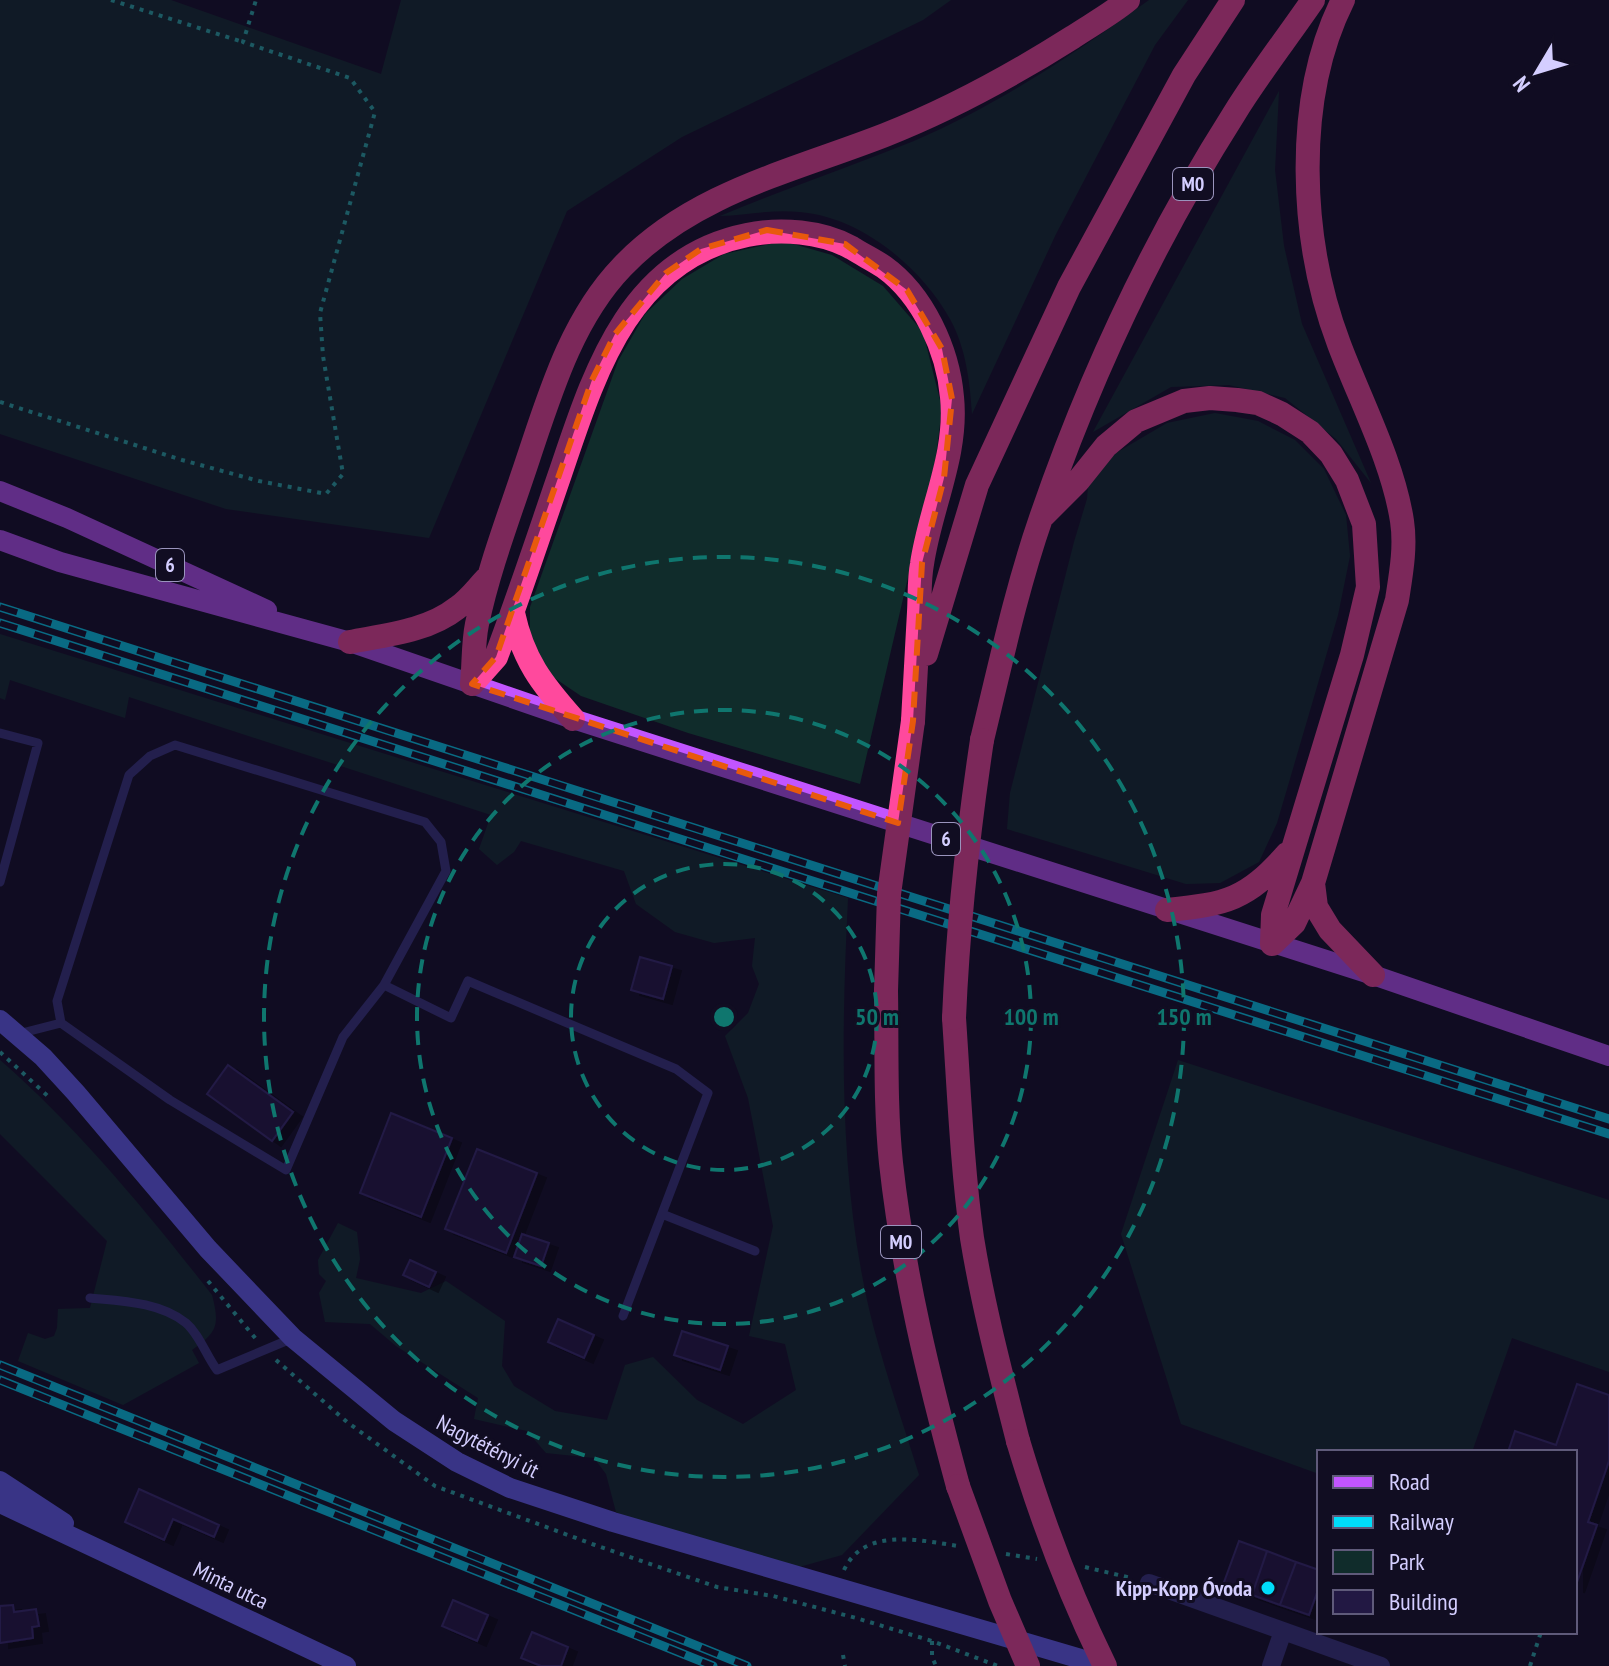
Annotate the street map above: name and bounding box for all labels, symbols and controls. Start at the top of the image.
north arrow [1497,32,1577,112]
text: N [1507,71,1536,98]
road number: M0 [1173,168,1213,200]
road number: 6 [156,549,184,581]
road number: 6 [932,823,960,855]
text: 50 m [855,1001,899,1032]
text: 100 m [1003,1001,1059,1032]
text: 150 m [1156,1001,1212,1032]
centre of rings [710,1003,738,1031]
road number: M0 [881,1226,921,1258]
street label: Nagytétényi út [432,1408,544,1484]
legend [1317,1450,1577,1634]
text: Road [1389,1466,1430,1497]
text: Railway [1389,1506,1454,1537]
text: Park [1389,1546,1425,1577]
street label: Minta utca [189,1555,273,1615]
place label: Kipp-Kopp Óvoda [1116,1574,1252,1602]
marker: Kipp-Kopp Óvoda [1259,1579,1277,1597]
text: Building [1389,1586,1458,1617]

